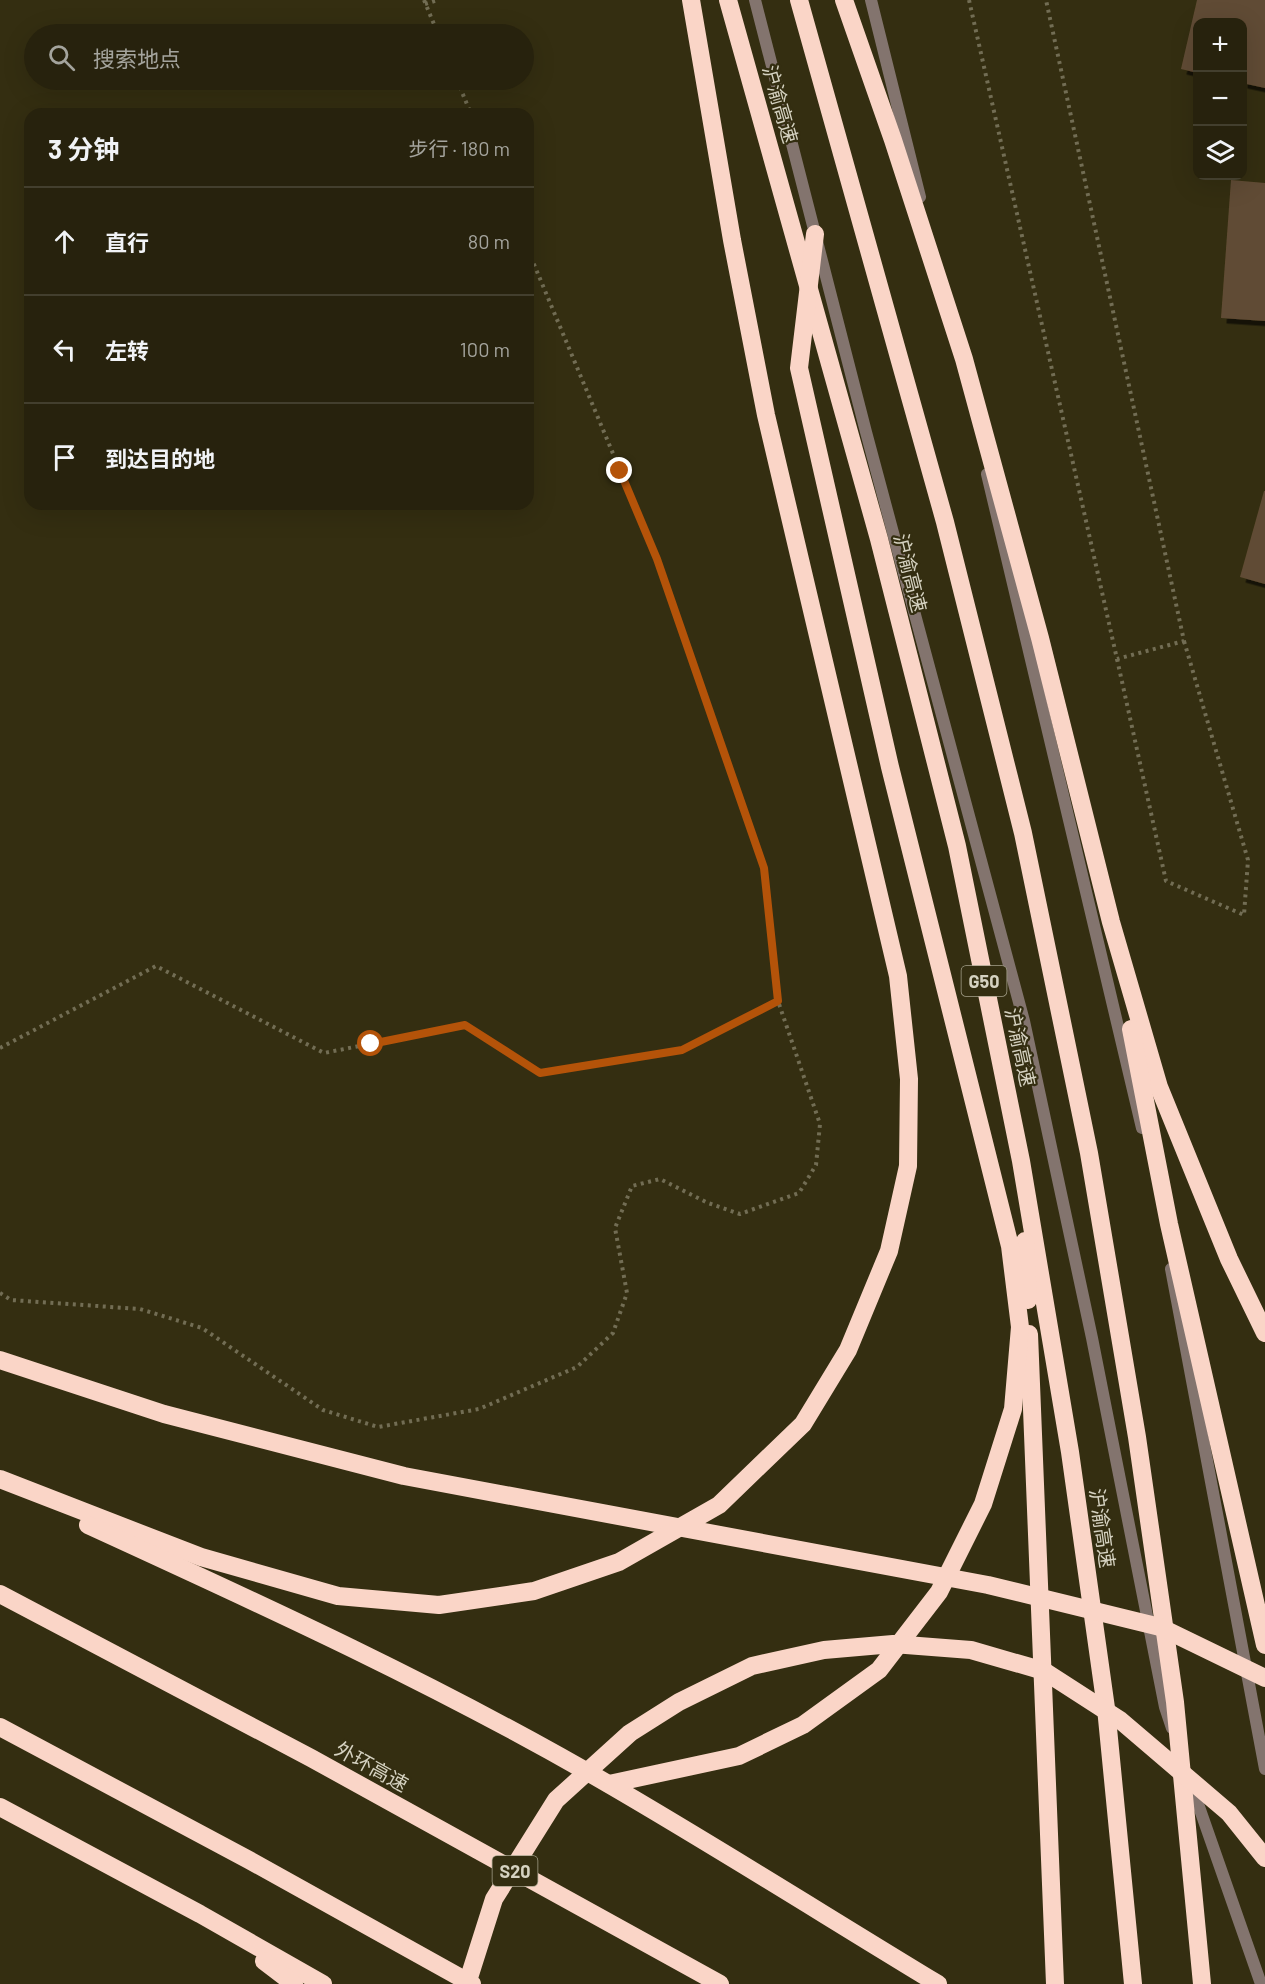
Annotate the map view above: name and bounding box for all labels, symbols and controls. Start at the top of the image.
map controls [1193,18,1247,180]
button: + [1193,18,1247,72]
search box [24,24,534,90]
icon: search [45,41,78,74]
text: 搜索地点 [93,45,181,71]
street label: 沪渝高速 [758,62,804,146]
button: − [1193,72,1247,126]
button: layers [1193,126,1247,180]
text: 3 分钟 [48,133,119,164]
text: 步行 · 180 m [409,136,510,160]
icon: ahead [48,225,81,258]
text: 直行 [105,229,149,255]
text: 80 m [468,229,510,253]
icon: left [48,333,81,366]
text: 左转 [105,337,149,363]
text: 100 m [460,337,510,361]
icon: arrive [48,441,81,474]
text: 到达目的地 [105,445,215,471]
route end [606,457,632,483]
street label: 沪渝高速 [890,531,932,615]
road number: G50 [962,966,1006,996]
street label: 沪渝高速 [1001,1005,1041,1089]
route start [357,1030,383,1056]
street label: 沪渝高速 [1086,1487,1120,1569]
street label: 外环高速 [331,1736,413,1796]
road number: S20 [492,1856,538,1886]

